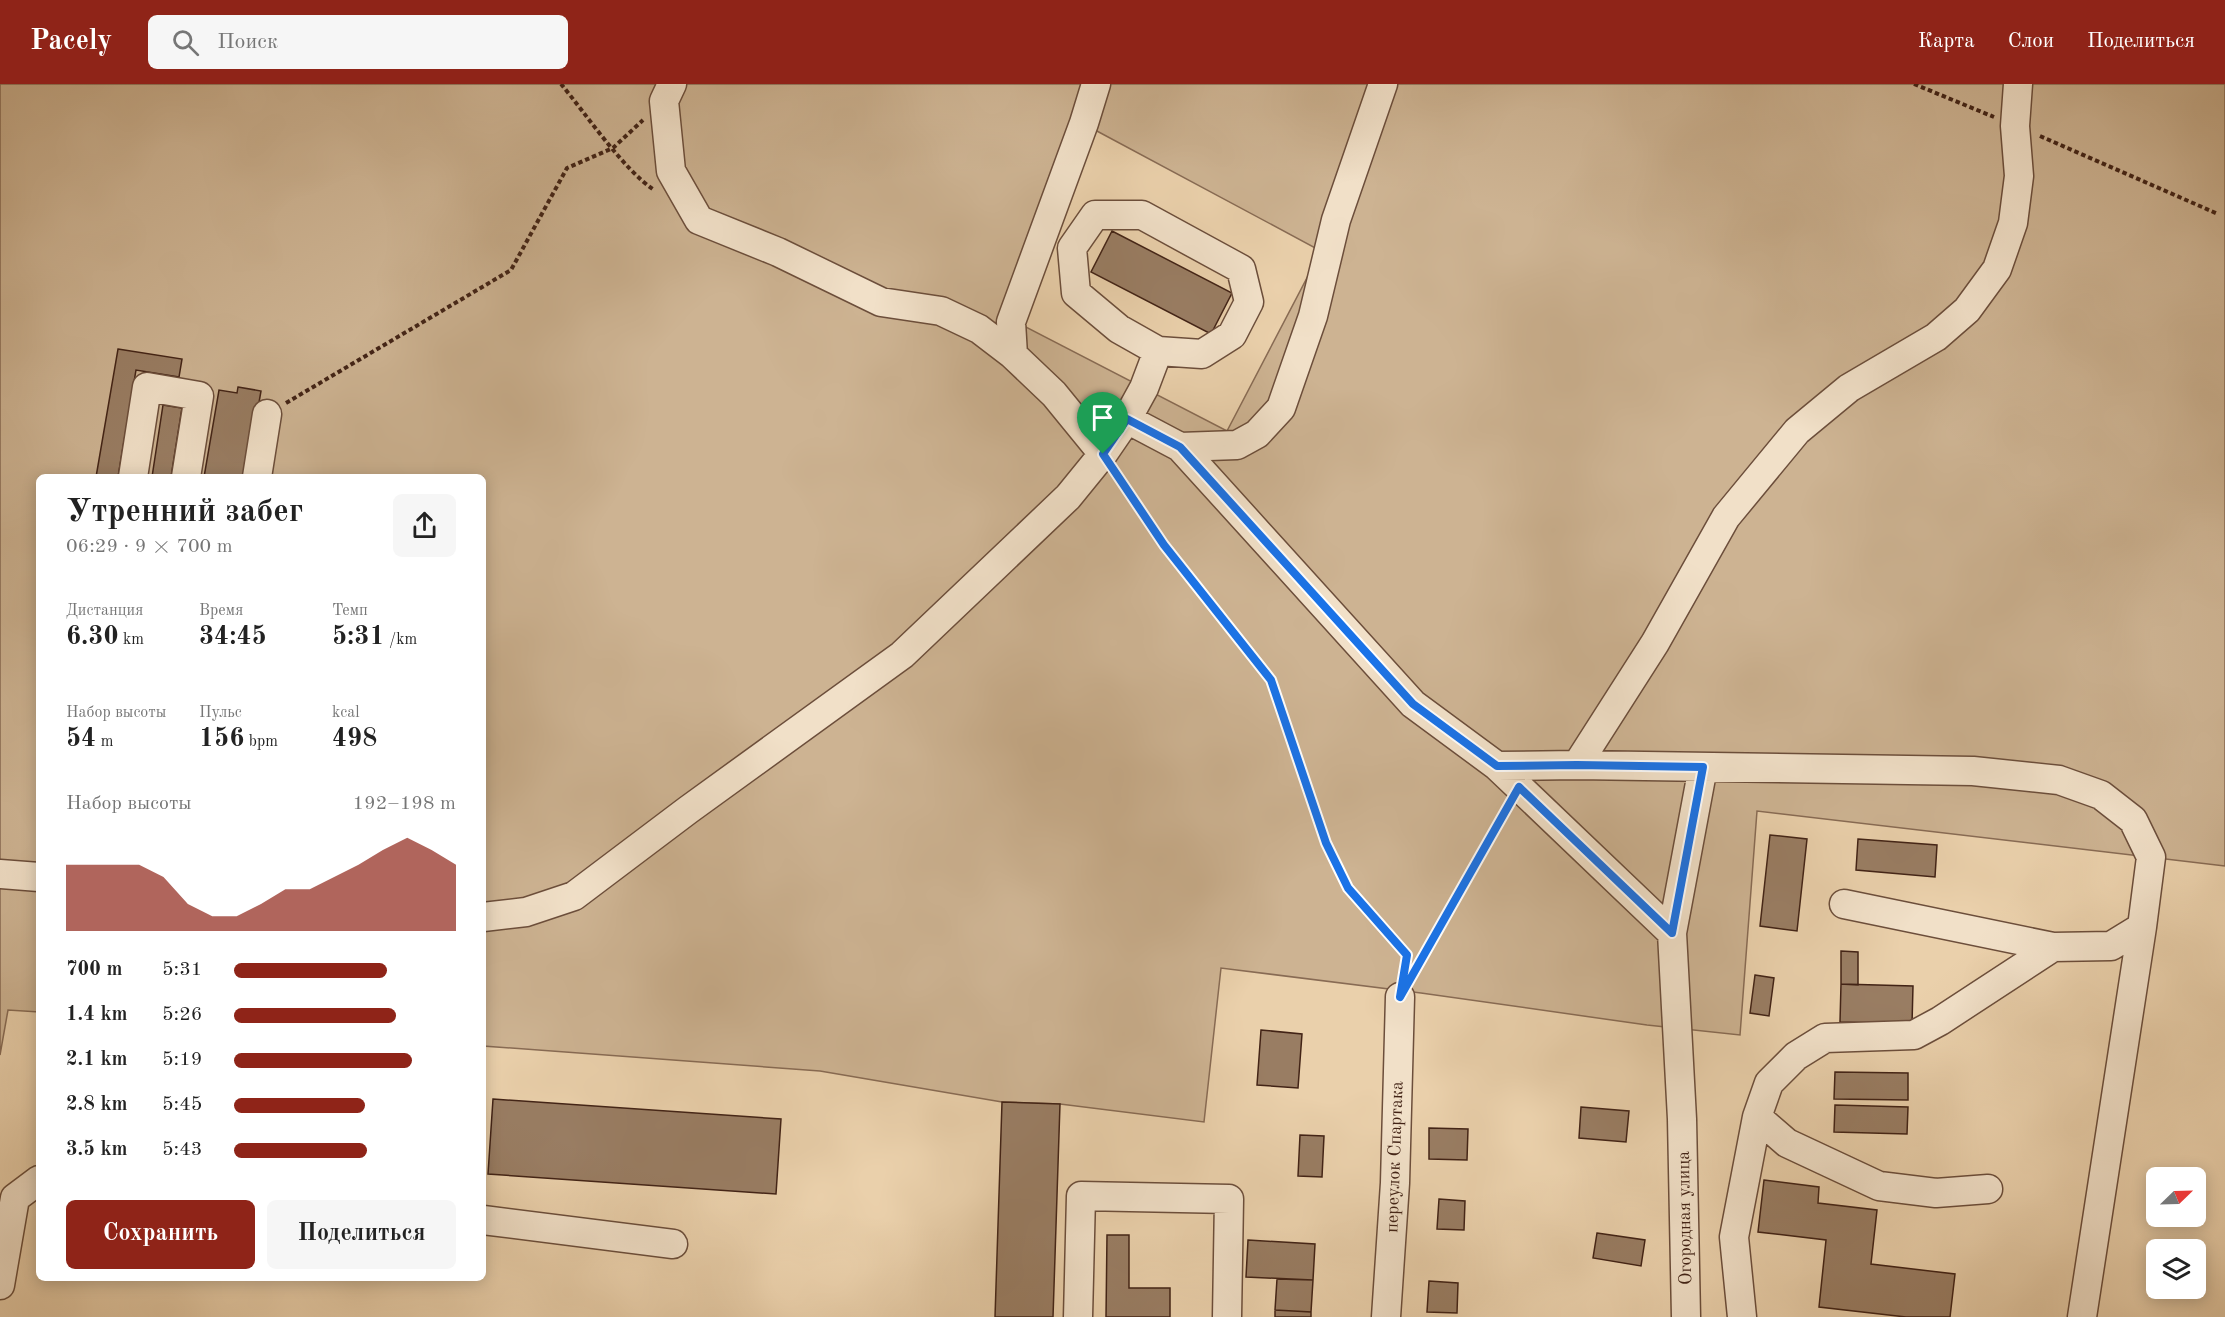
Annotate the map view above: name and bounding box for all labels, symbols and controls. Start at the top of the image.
search box [148,15,568,69]
icon: search [169,26,202,59]
text: Pacely [30,28,112,56]
text: Поиск [217,31,278,53]
text: Карта [1918,31,1975,52]
text: Слои [2008,31,2054,52]
text: Поделиться [2087,31,2195,52]
pin [1077,392,1128,454]
icon: arrive [1086,401,1119,434]
button: share [393,494,456,557]
text: Утренний забег [66,496,303,529]
text: 06:29 · 9 × 700 m [66,537,233,557]
text: Дистанция [66,603,143,619]
text: Время [199,603,243,619]
text: Темп [332,603,368,619]
text: 6.30 [66,624,119,650]
text: 34:45 [199,624,267,650]
text: 5:31 [332,624,385,650]
text: km [119,632,144,648]
text: /km [385,632,417,648]
text: Набор высоты [66,705,166,721]
text: Пульс [199,705,242,721]
text: kcal [332,705,360,721]
text: 54 [66,726,96,752]
text: 156 [199,726,244,752]
text: 498 [332,726,377,752]
text: m [96,734,113,750]
text: bpm [244,734,278,750]
text: Набор высоты [66,794,192,814]
text: 192–198 m [353,794,456,814]
text: 700 m [66,960,122,980]
text: 5:31 [162,960,202,980]
text: 1.4 km [66,1005,128,1025]
text: 5:26 [162,1005,202,1025]
text: 2.1 km [66,1050,128,1070]
text: 5:19 [162,1050,202,1070]
street label: переулок Спартака [1383,1081,1407,1233]
text: 2.8 km [66,1095,128,1115]
text: 5:45 [162,1095,202,1115]
text: 3.5 km [66,1140,128,1160]
text: 5:43 [162,1140,202,1160]
street label: Огородная улица [1675,1151,1695,1285]
north arrow [2146,1167,2206,1227]
map controls [2146,1167,2206,1299]
button: Сохранить [66,1200,255,1269]
button: Поделиться [267,1200,456,1269]
button: layers [2146,1239,2206,1299]

